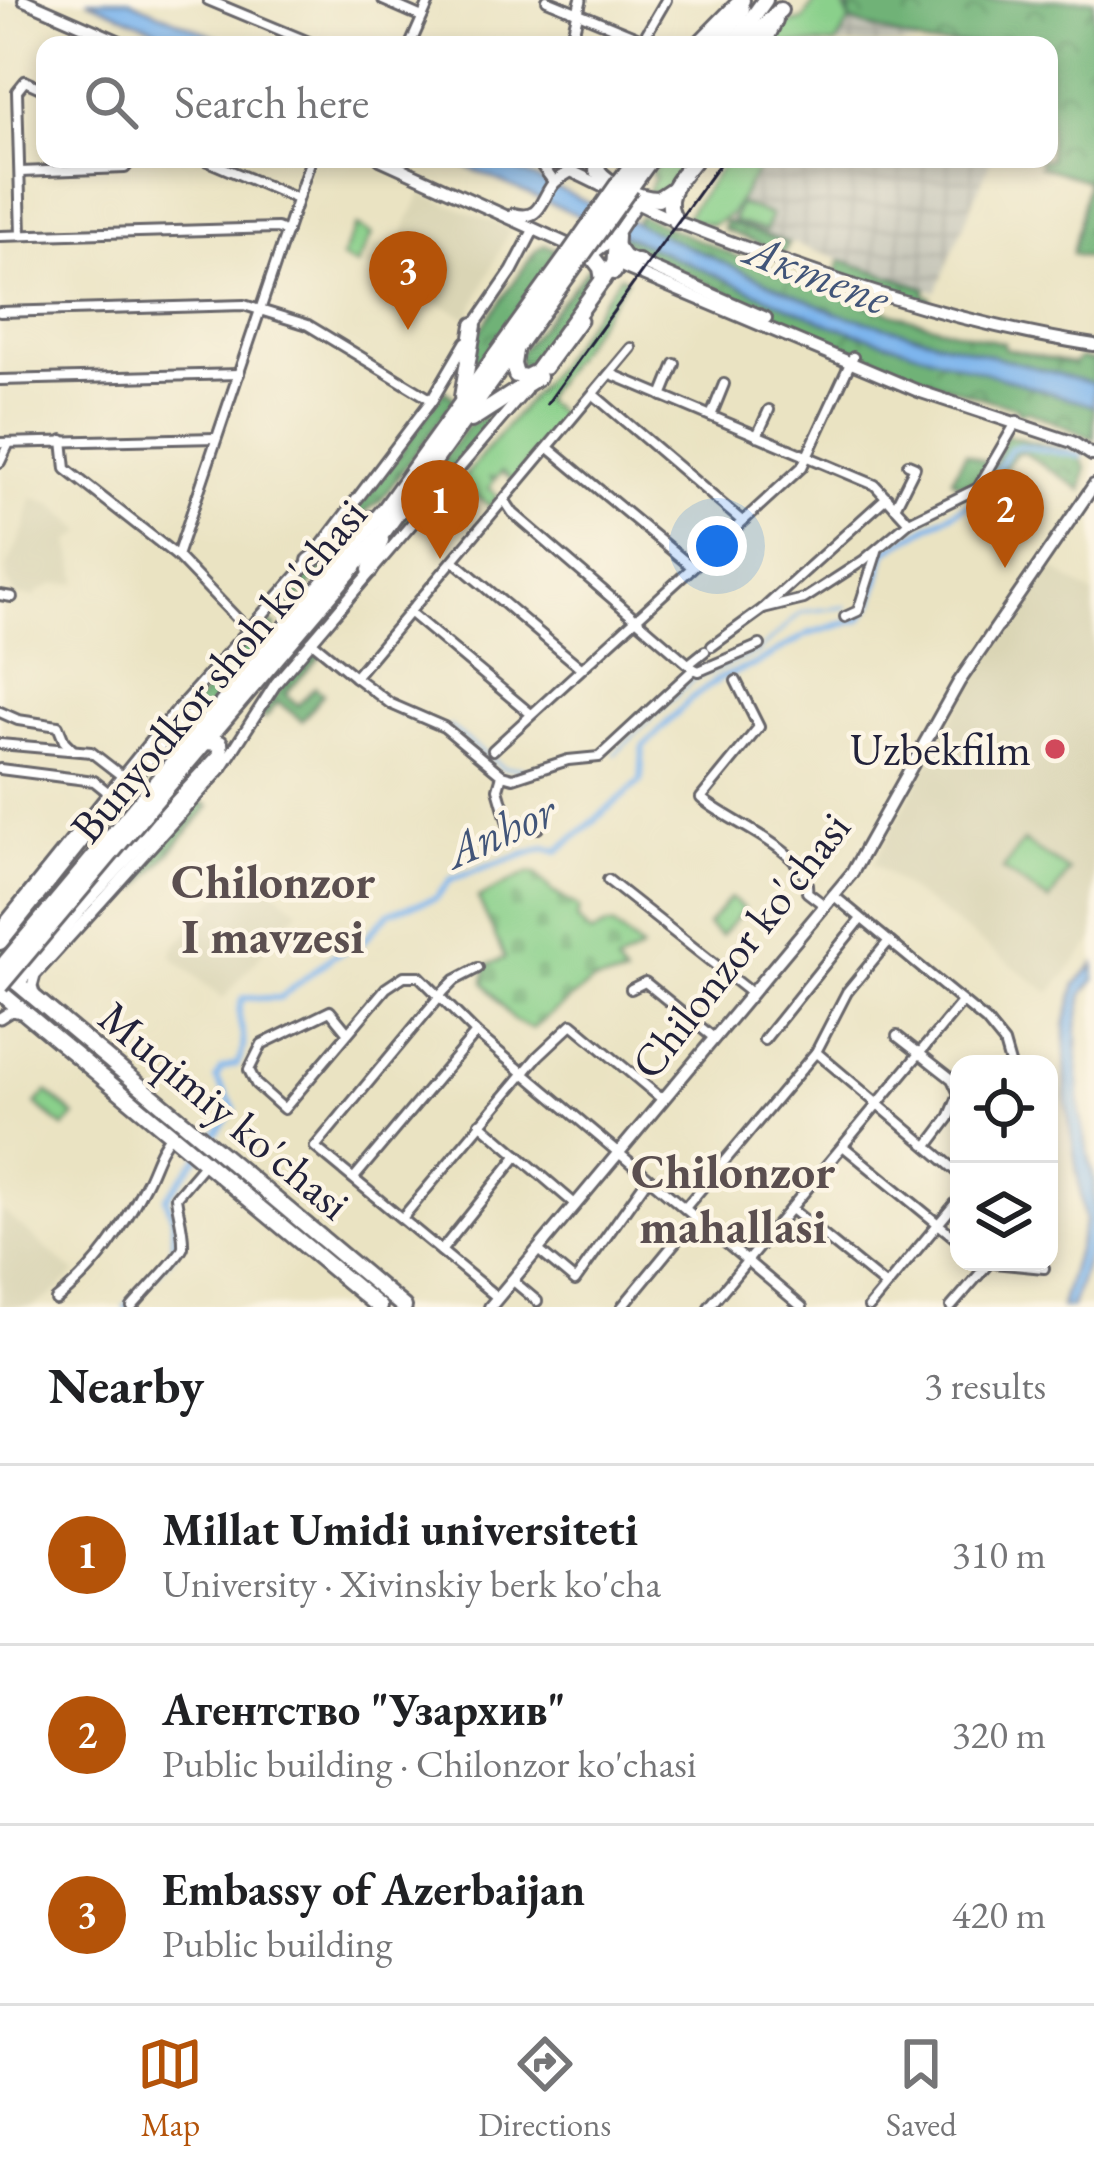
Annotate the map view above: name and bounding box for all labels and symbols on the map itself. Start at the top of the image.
water label: Актепе [734,216,899,329]
pin: 3 [369,231,447,330]
pin: 1 [401,460,479,559]
pin: 2 [966,469,1044,568]
street label: Bunyodkor shoh ko'chasi [57,486,379,854]
your location [687,516,747,576]
place label: Uzbekfilm [850,720,1031,778]
marker: Uzbekfilm [1042,736,1068,762]
water label: Anhor [432,777,568,883]
street label: Chilonzor ko'chasi [618,800,862,1090]
district label: Chilonzor I mavzesi [171,850,375,967]
street label: Muqimiy ko'chasi [87,988,363,1232]
district label: Chilonzor mahallasi [631,1140,835,1257]

